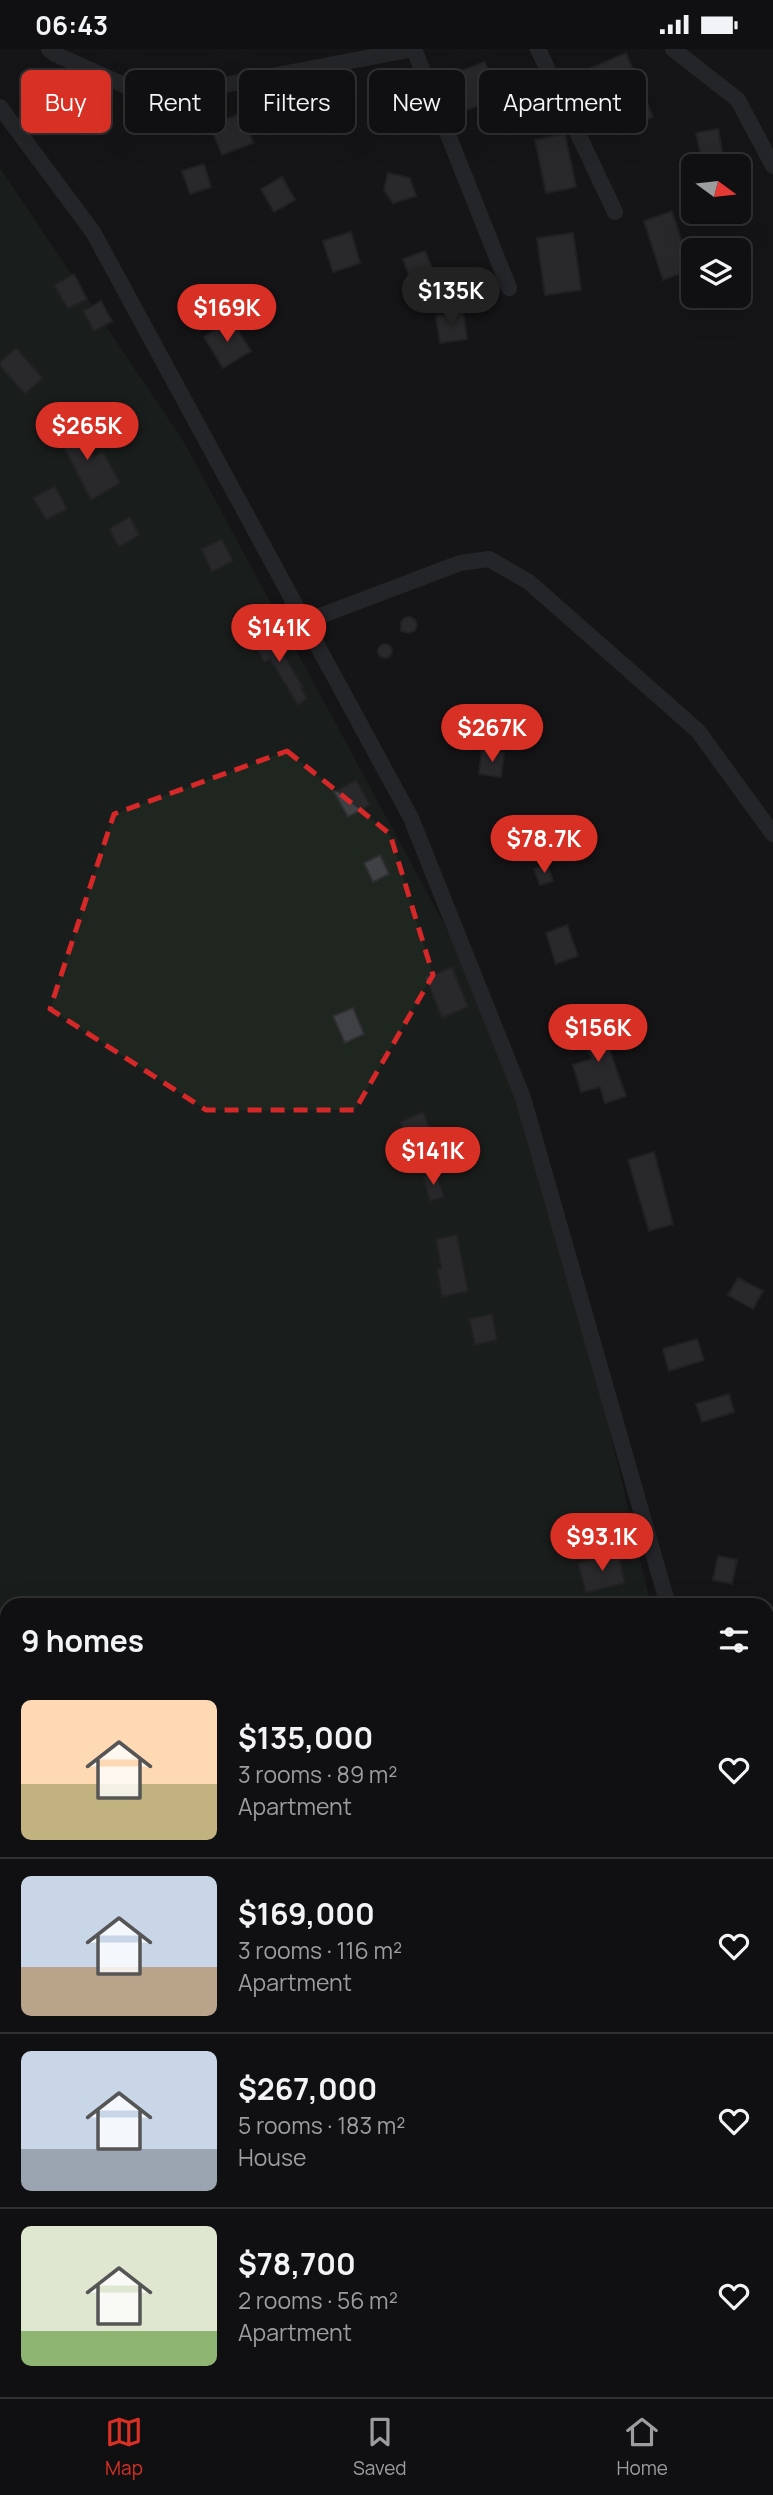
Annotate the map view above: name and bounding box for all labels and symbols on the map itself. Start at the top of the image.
north arrow [681,154,751,224]
pin: $135K [402,267,500,327]
pin: $169K [178,285,276,344]
pin: $265K [38,403,136,462]
pin: $141K [230,605,328,664]
pin: $267K [443,705,541,764]
pin: $78.7K [487,815,601,875]
pin: $156K [549,1005,647,1064]
pin: $141K [384,1127,482,1187]
pin: $93.1K [545,1513,659,1573]

